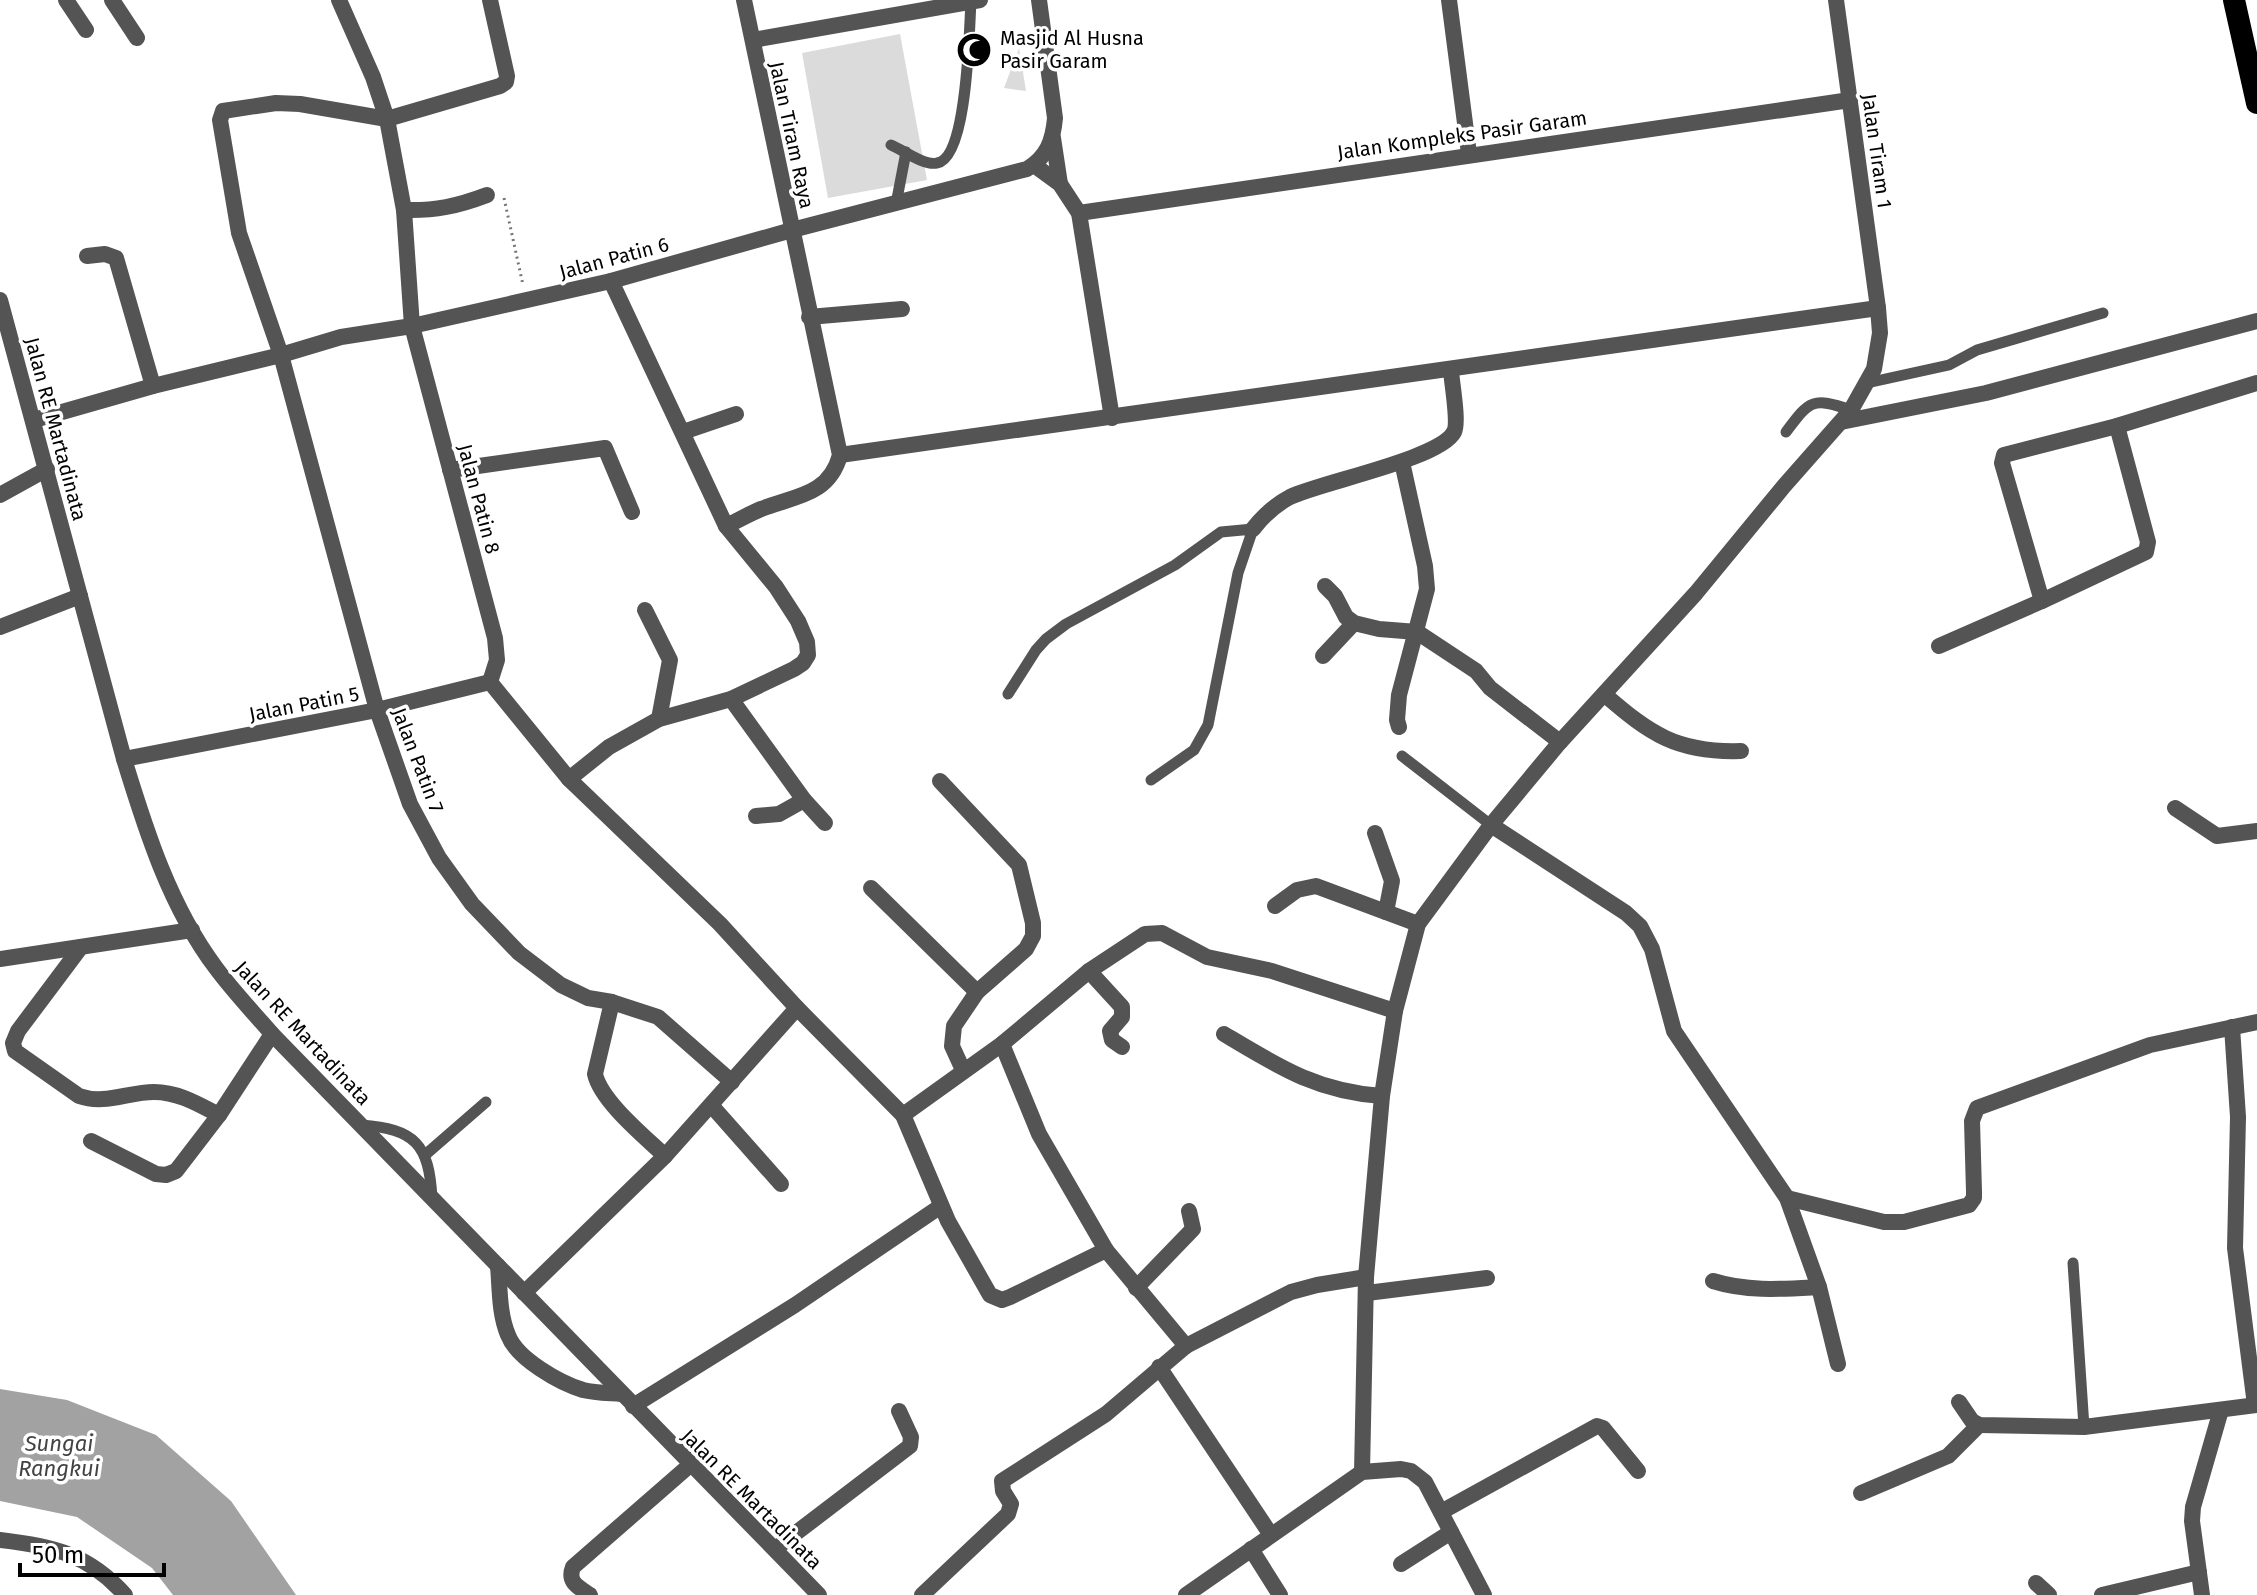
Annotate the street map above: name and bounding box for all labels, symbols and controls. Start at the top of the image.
place label: Masjid Al Husna Pasir Garam [1000,26,1144,73]
mosque icon: Masjid Al Husna Pasir Garam [955,31,993,69]
street label: Jalan Tiram Raya [765,59,819,211]
street label: Jalan Tiram 1 [1857,92,1897,210]
street label: Jalan Kompleks Pasir Garam [1336,106,1588,164]
street label: Jalan Patin 6 [557,232,671,284]
street label: Jalan RE Martadinata [20,335,92,523]
street label: Jalan Patin 8 [453,441,505,557]
street label: Jalan Patin 5 [247,682,361,726]
street label: Jalan Patin 7 [387,704,449,816]
street label: Jalan RE Martadinata [230,956,376,1110]
street label: Jalan RE Martadinata [677,1424,827,1574]
water label: Sungai Rangkui [18,1430,100,1482]
scale bar [20,1527,164,1577]
text: 50 m [32,1541,84,1569]

